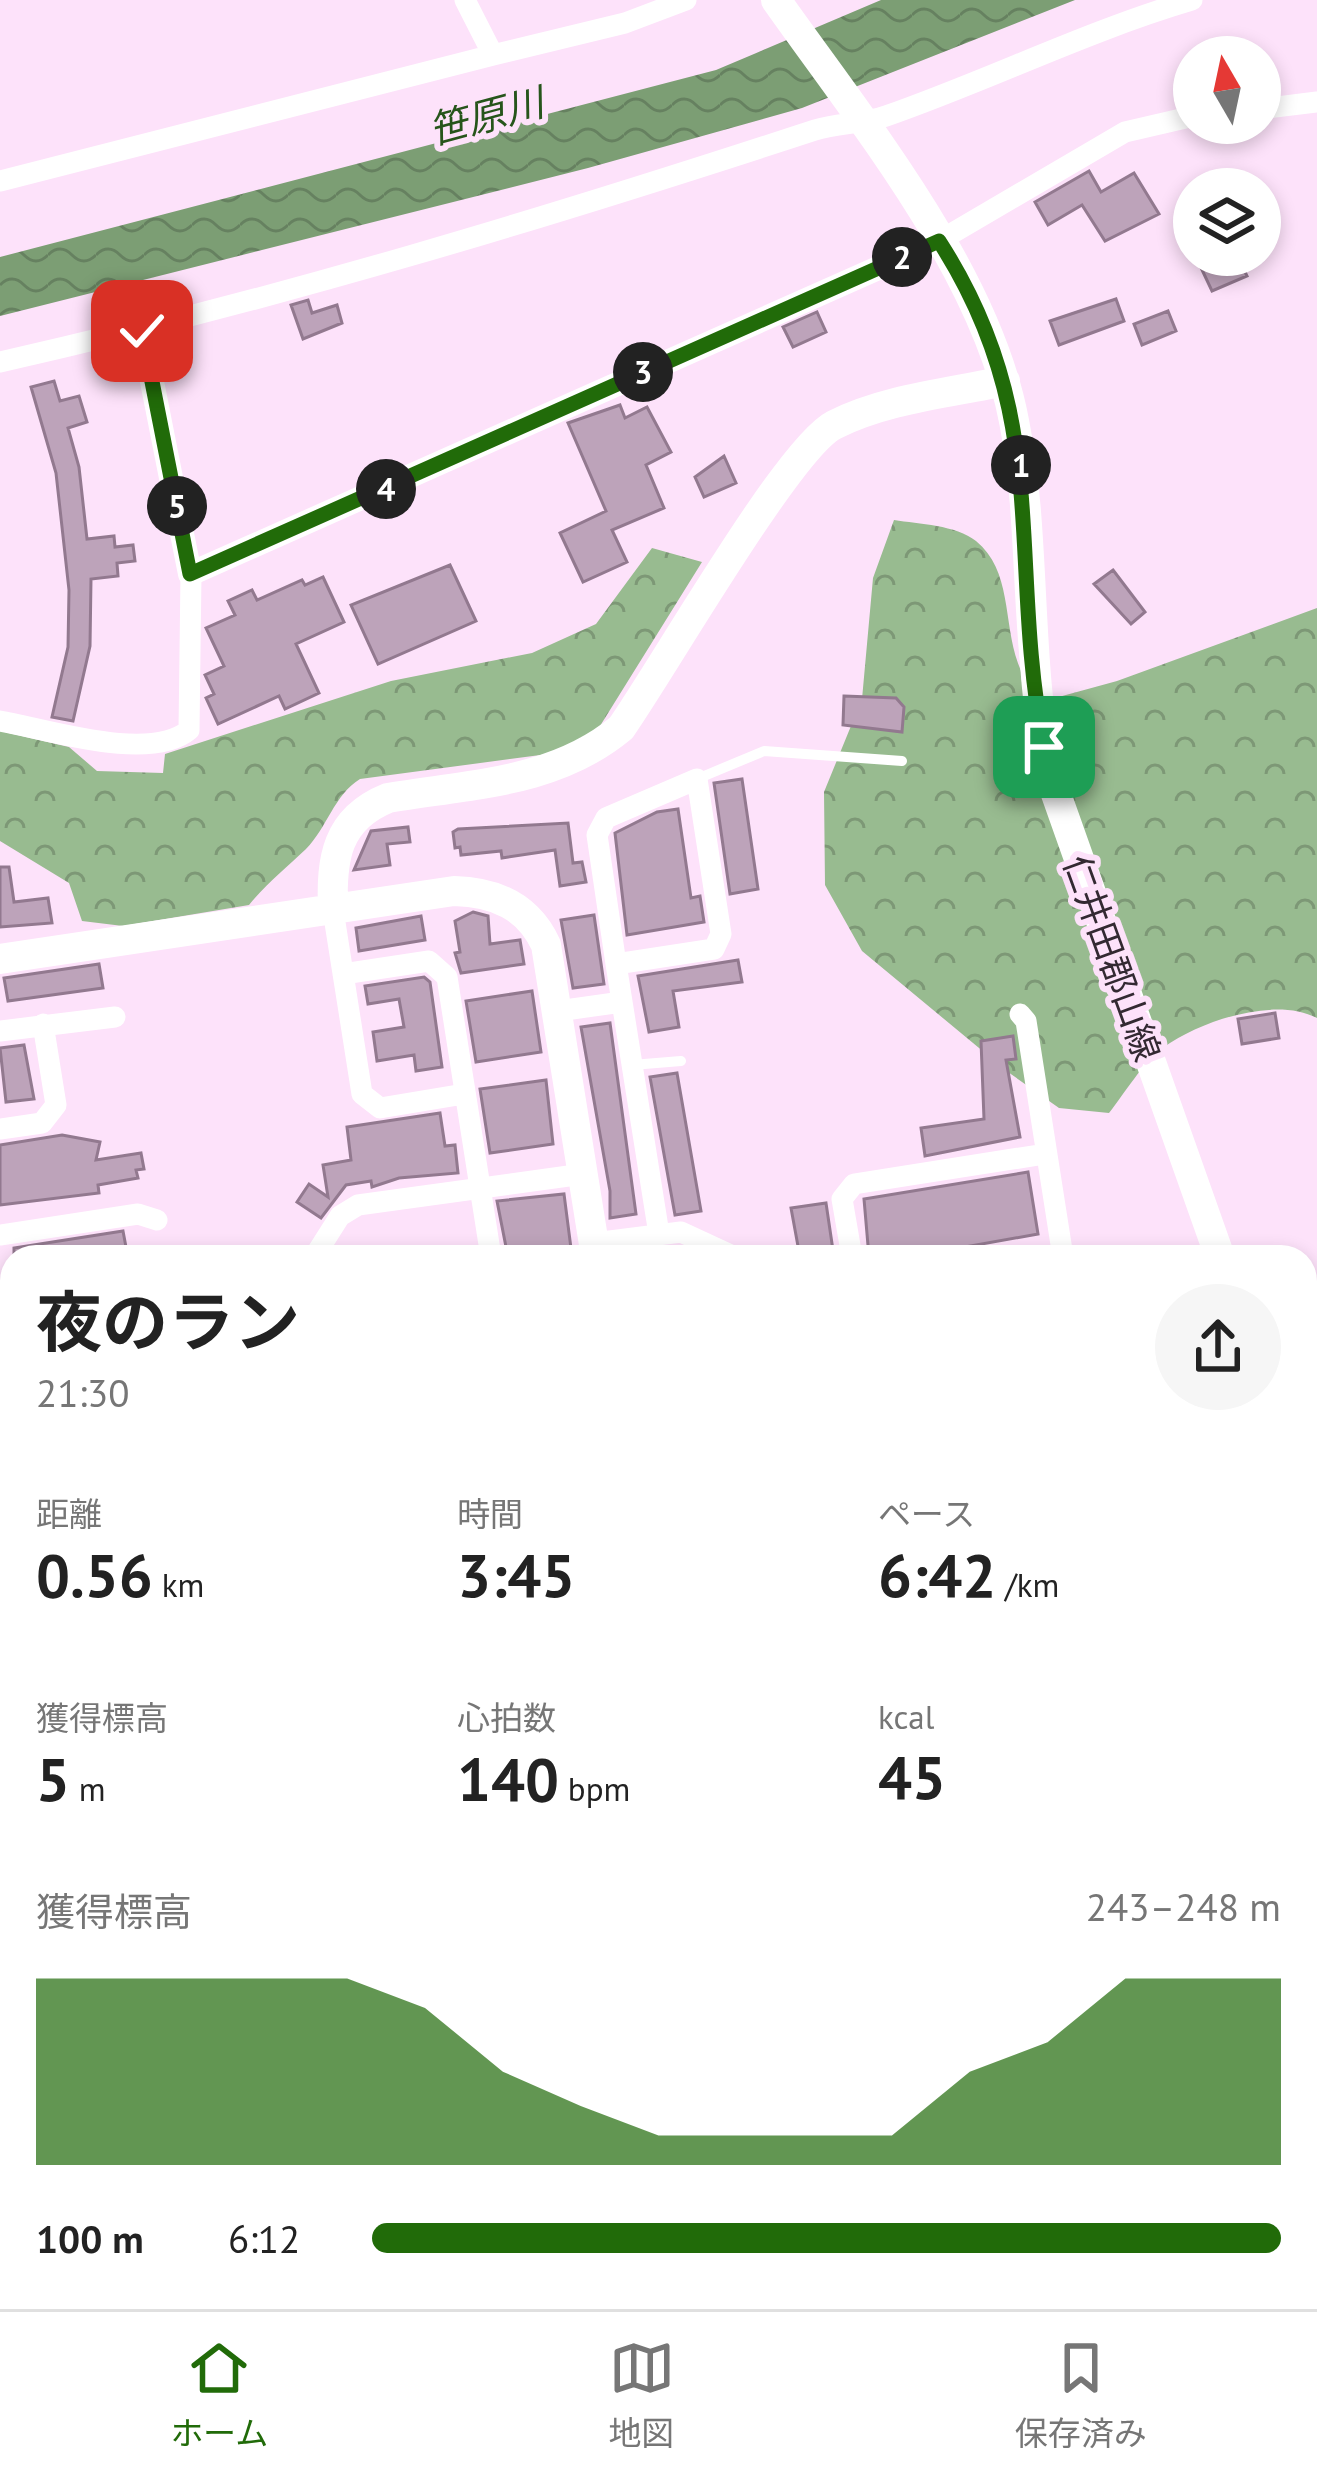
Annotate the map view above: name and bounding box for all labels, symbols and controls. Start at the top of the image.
north arrow [1173,36,1281,144]
map controls [1173,36,1281,276]
water label: 笹原川 [423,75,553,155]
button: layers [1173,168,1281,276]
pin: 2 [872,227,932,287]
text: 2 [893,235,911,278]
pin [91,280,193,382]
icon: check [109,298,175,364]
pin: 3 [613,342,673,402]
text: 3 [634,350,652,393]
pin: 1 [991,435,1051,495]
text: 1 [1012,443,1030,486]
pin: 4 [356,459,416,519]
text: 4 [377,467,395,510]
pin: 5 [147,476,207,536]
text: 5 [168,484,186,527]
pin [993,696,1095,798]
icon: arrive [1011,714,1077,780]
street label: 仁井田郡山線 [1053,848,1171,1067]
text: 夜のラン [36,1279,300,1364]
button: share [1155,1284,1281,1410]
text: 21:30 [36,1367,130,1418]
text: 距離 [36,1492,102,1535]
text: 時間 [457,1492,523,1535]
text: ペース [878,1492,975,1535]
text: 0.56 [36,1536,153,1614]
text: 3:45 [457,1536,575,1614]
text: 6:42 [878,1536,996,1614]
text: km [153,1563,204,1606]
text: /km [996,1563,1059,1606]
text: kcal [878,1695,934,1738]
text: 獲得標高 [36,1696,168,1739]
text: 心拍数 [457,1696,556,1739]
text: 45 [878,1738,946,1816]
text: 5 [36,1740,70,1818]
text: 140 [457,1740,559,1818]
text: m [70,1767,106,1810]
text: bpm [559,1767,630,1810]
text: 243–248 m [1086,1881,1281,1932]
text: 獲得標高 [36,1886,192,1937]
text: 100 m [36,2213,144,2264]
text: 6:12 [228,2213,300,2264]
tab: ホーム [170,2335,268,2455]
tab: 地図 [609,2335,675,2455]
tab: 保存済み [1015,2335,1147,2455]

